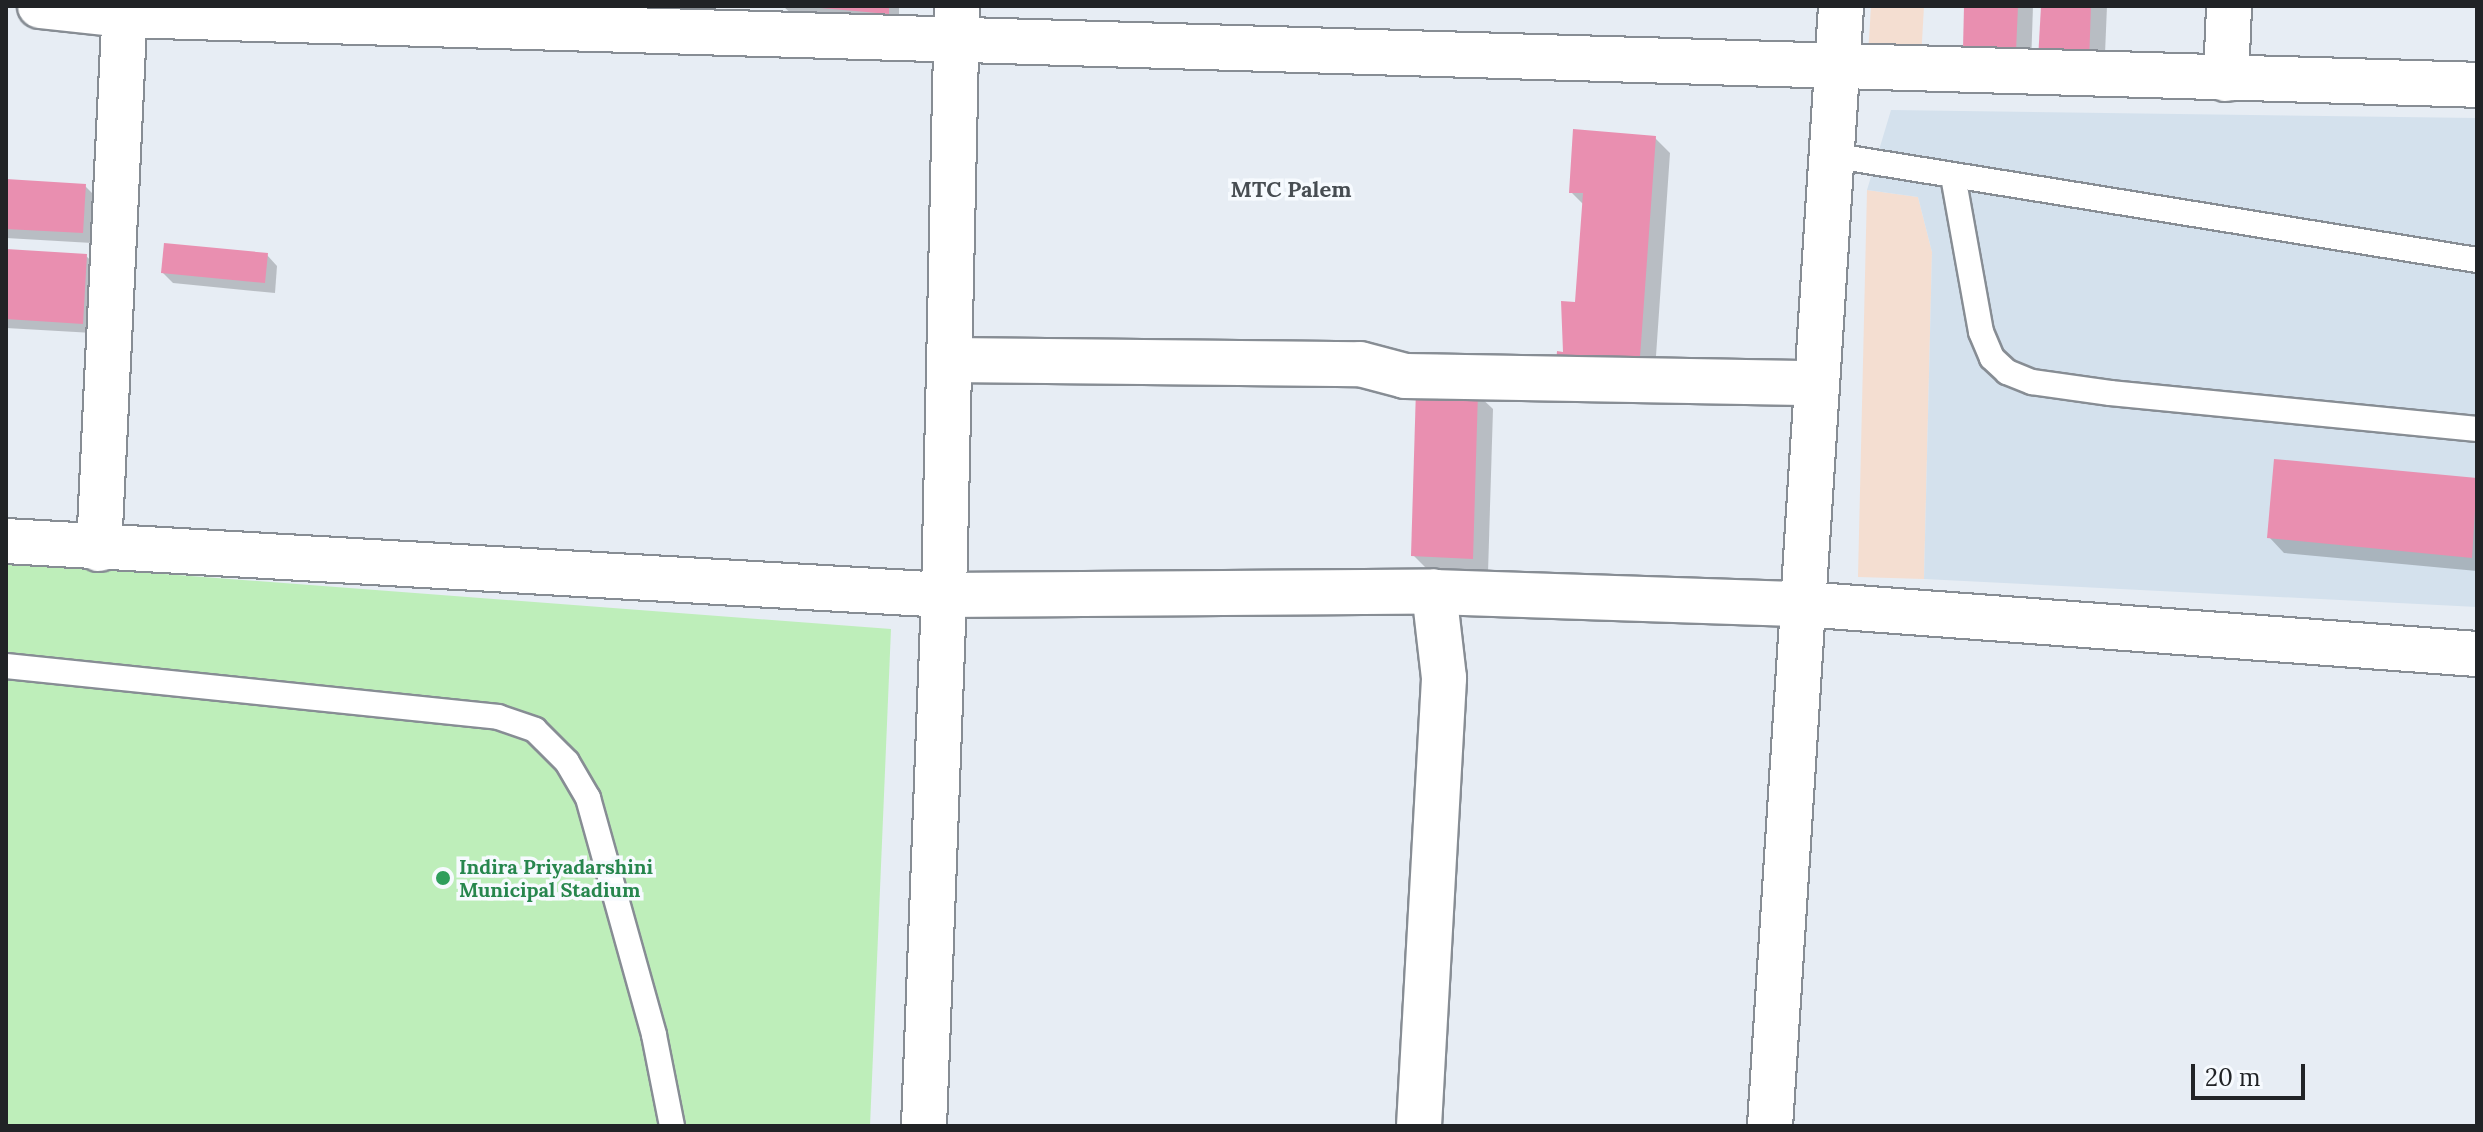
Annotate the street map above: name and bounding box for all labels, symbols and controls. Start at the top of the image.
district label: MTC Palem [1231,177,1351,203]
place label: Indira Priyadarshini Municipal Stadium [459,854,653,901]
marker: Indira Priyadarshini Municipal Stadium [434,869,452,887]
scale bar [2195,1048,2309,1098]
text: 20 m [2205,1062,2261,1093]

